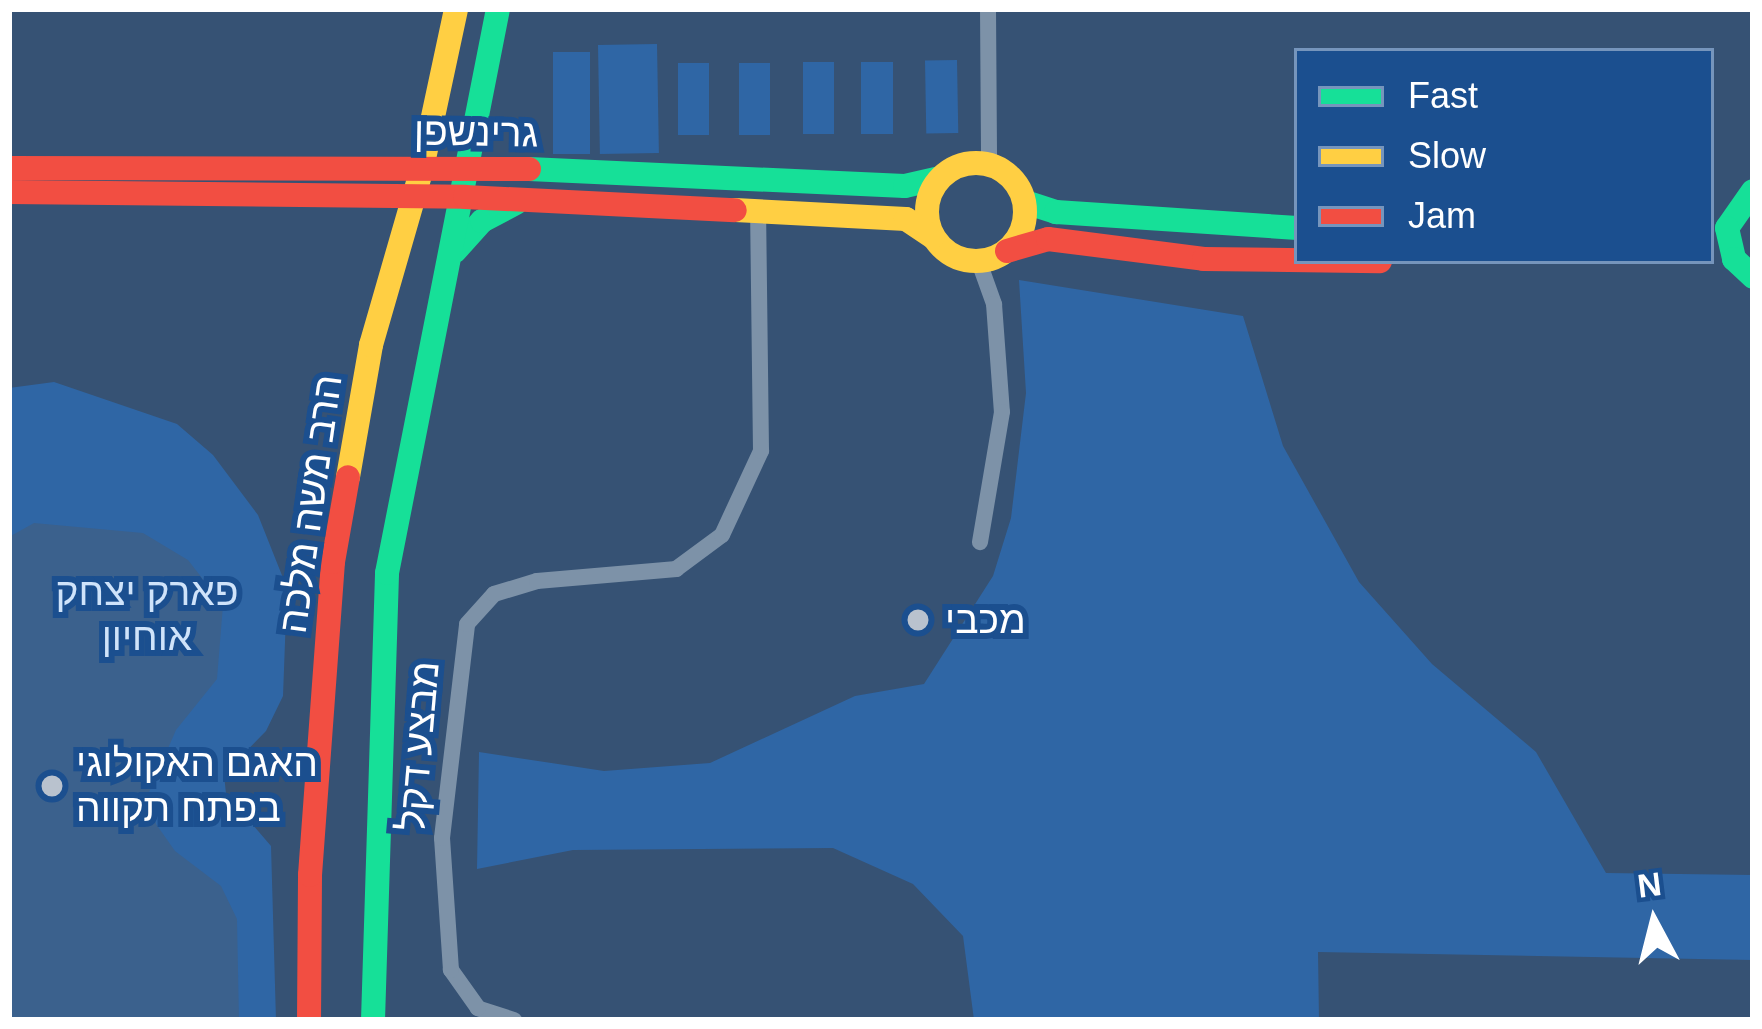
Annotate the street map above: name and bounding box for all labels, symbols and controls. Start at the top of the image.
legend [1294,48,1714,264]
text: Fast [1408,75,1478,116]
street label: גרינשפן [413,109,539,157]
text: Slow [1408,135,1486,176]
text: Jam [1408,195,1476,236]
street label: הרב משה מלכה [270,372,352,636]
park label: פארק יצחק אוחיון [55,570,239,661]
place label: מכבי [945,597,1026,643]
marker: מכבי [902,604,934,636]
street label: מבצע דקל [388,659,450,833]
place label: האגם האקולוגי בפתח תקווה [76,741,318,832]
marker: האגם האקולוגי בפתח תקווה [39,773,65,799]
north arrow [1594,861,1714,981]
text: N [1635,865,1664,905]

